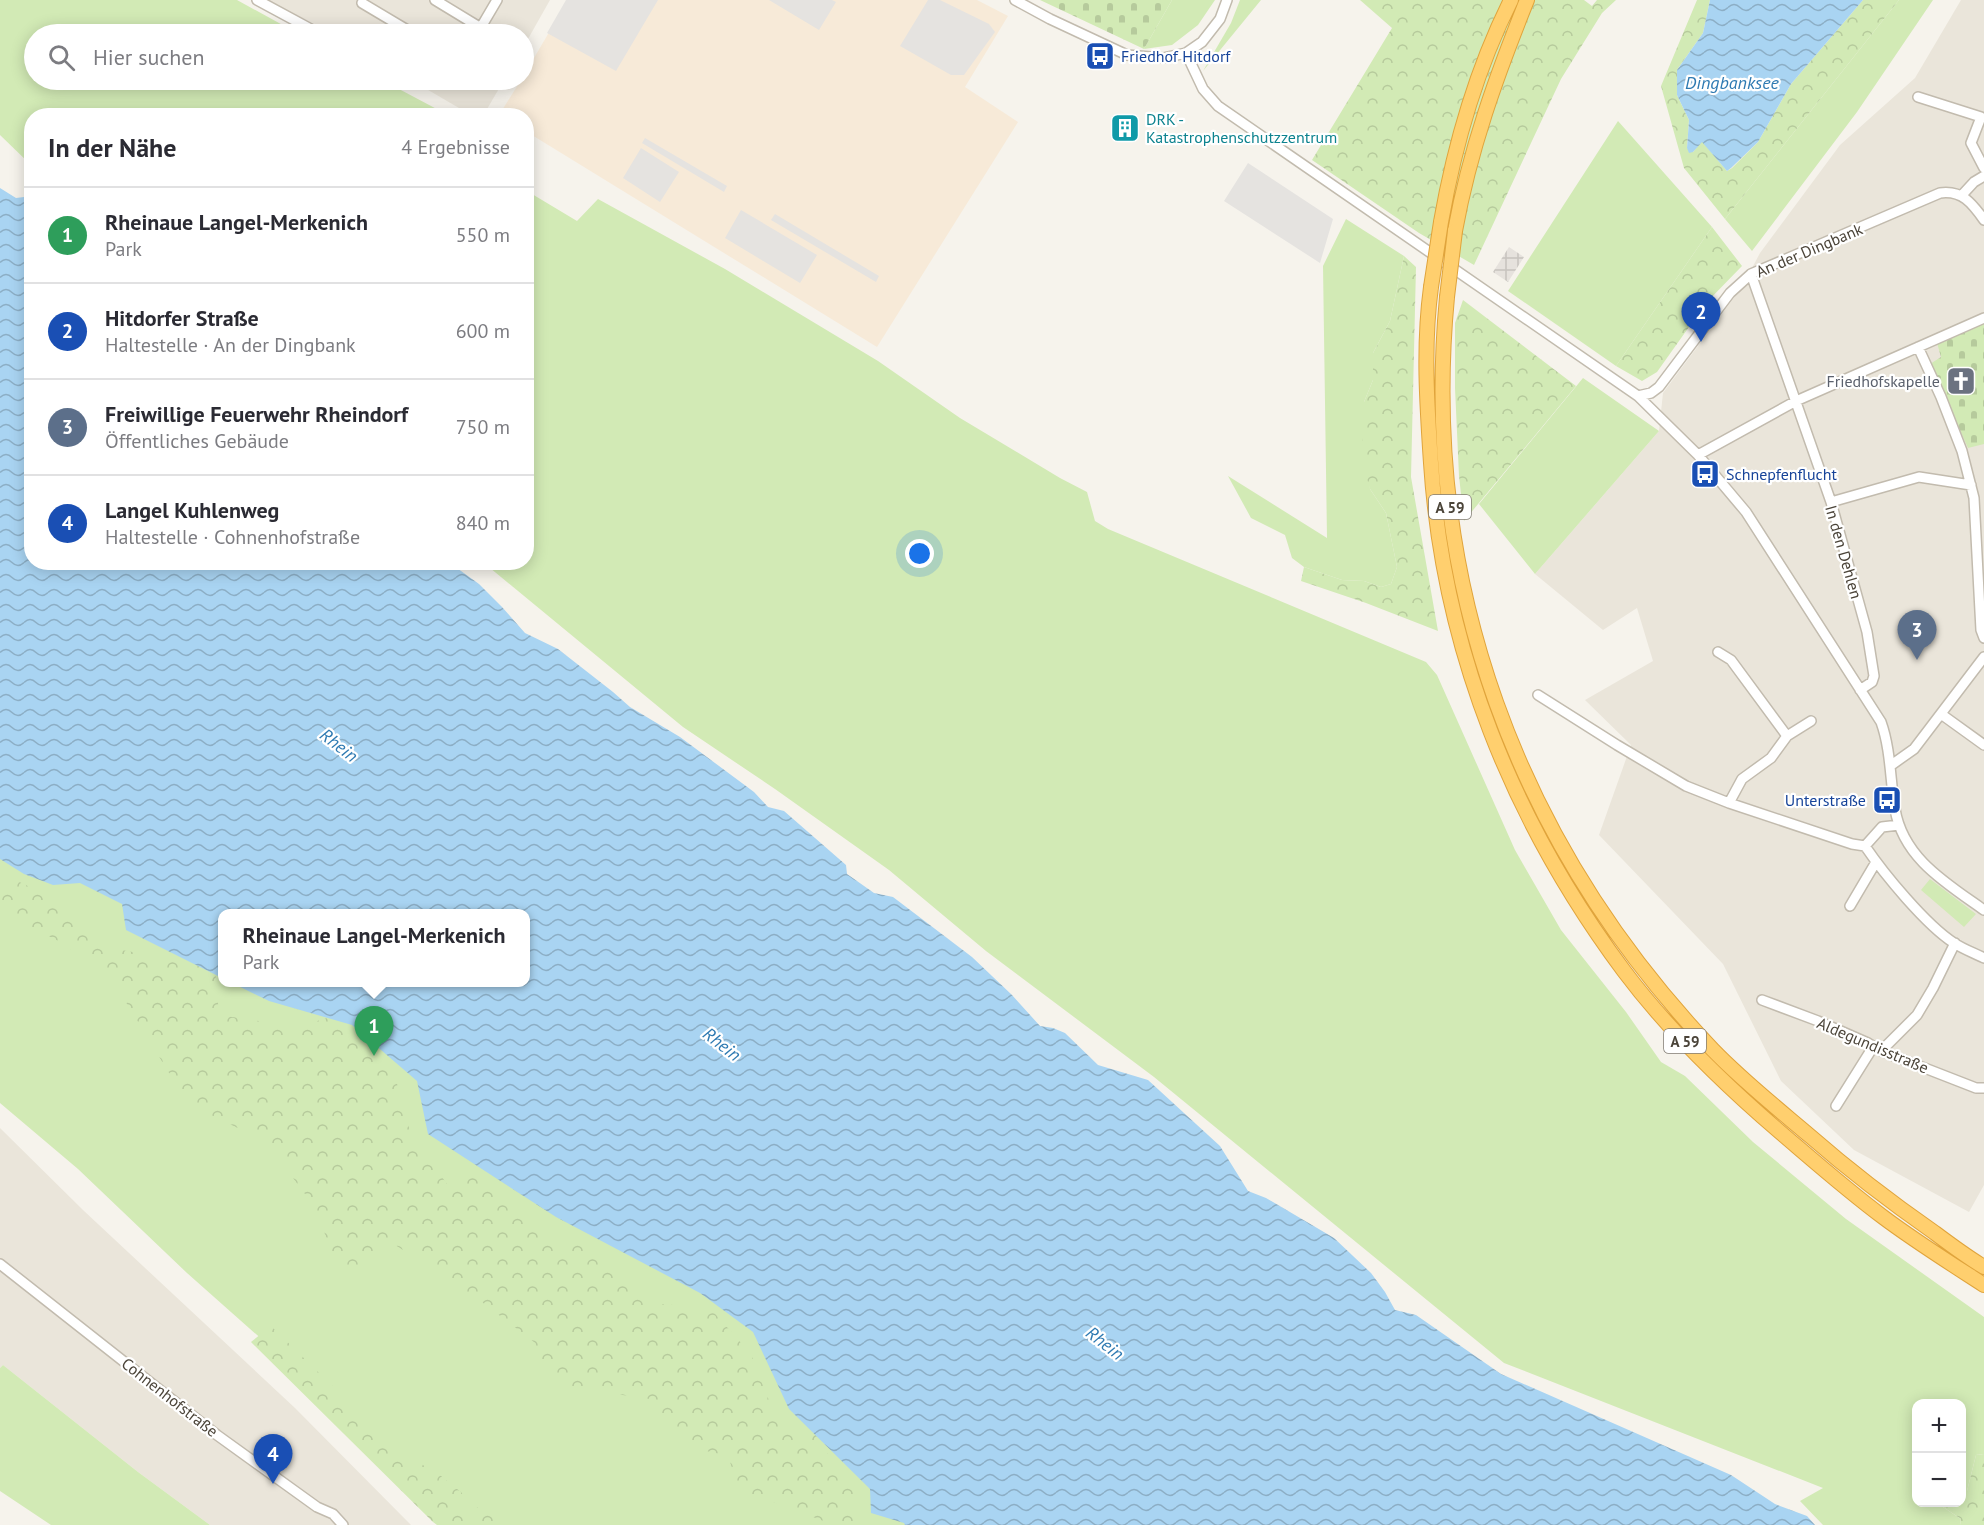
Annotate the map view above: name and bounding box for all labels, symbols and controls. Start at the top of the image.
search box [24,24,534,90]
bus stop icon: Friedhof Hitdorf [1084,40,1116,72]
icon: search [45,41,78,74]
text: Hier suchen [93,43,205,71]
place label: Friedhof Hitdorf [1121,46,1231,66]
water label: Dingbanksee [1685,71,1780,94]
place label: DRK - Katastrophenschutzzentrum [1146,109,1337,147]
building icon: DRK - Katastrophenschutzzentrum [1109,112,1141,144]
text: In der Nähe [48,131,176,164]
text: 4 Ergebnisse [401,134,510,160]
text: Rheinaue Langel-Merkenich [105,208,368,236]
street label: An der Dingbank [1753,218,1866,281]
text: 1 [62,222,73,248]
text: 550 m [456,222,510,248]
text: Park [105,236,142,262]
pin: 2 [1682,292,1720,342]
text: Hitdorfer Straße [105,304,259,332]
text: 2 [62,318,73,344]
text: 600 m [456,318,510,344]
text: Haltestelle · An der Dingbank [105,332,356,358]
church icon: Friedhofskapelle [1945,365,1977,397]
place label: Friedhofskapelle [1826,371,1940,391]
text: Freiwillige Feuerwehr Rheindorf [105,400,408,428]
text: 3 [62,414,73,440]
text: 750 m [456,414,510,440]
text: Öffentliches Gebäude [105,428,289,454]
bus stop icon: Schnepfenflucht [1689,458,1721,490]
place label: Schnepfenflucht [1726,464,1838,484]
road number: A 59 [1429,495,1471,519]
text: Langel Kuhlenweg [105,496,279,524]
street label: In den Dehlen [1821,503,1867,601]
text: 4 [62,510,73,536]
text: 840 m [456,510,510,536]
text: Haltestelle · Cohnenhofstraße [105,524,360,550]
your location [905,539,934,568]
pin: 3 [1898,610,1936,660]
water label: Rhein [315,723,363,767]
bus stop icon: Unterstraße [1871,784,1903,816]
place label: Unterstraße [1785,790,1866,810]
popup [218,909,530,987]
text: Rheinaue Langel-Merkenich [242,921,506,949]
text: Park [242,949,279,975]
pin: 1 [354,1006,394,1056]
street label: Aldegundisstraße [1814,1012,1932,1078]
water label: Rhein [698,1022,746,1066]
road number: A 59 [1664,1029,1706,1053]
water label: Rhein [1081,1321,1129,1365]
street label: Cohnenhofstraße [118,1353,222,1441]
map controls [1912,1399,1966,1507]
button: + [1912,1399,1966,1453]
pin: 4 [254,1434,292,1484]
button: − [1912,1453,1966,1507]

